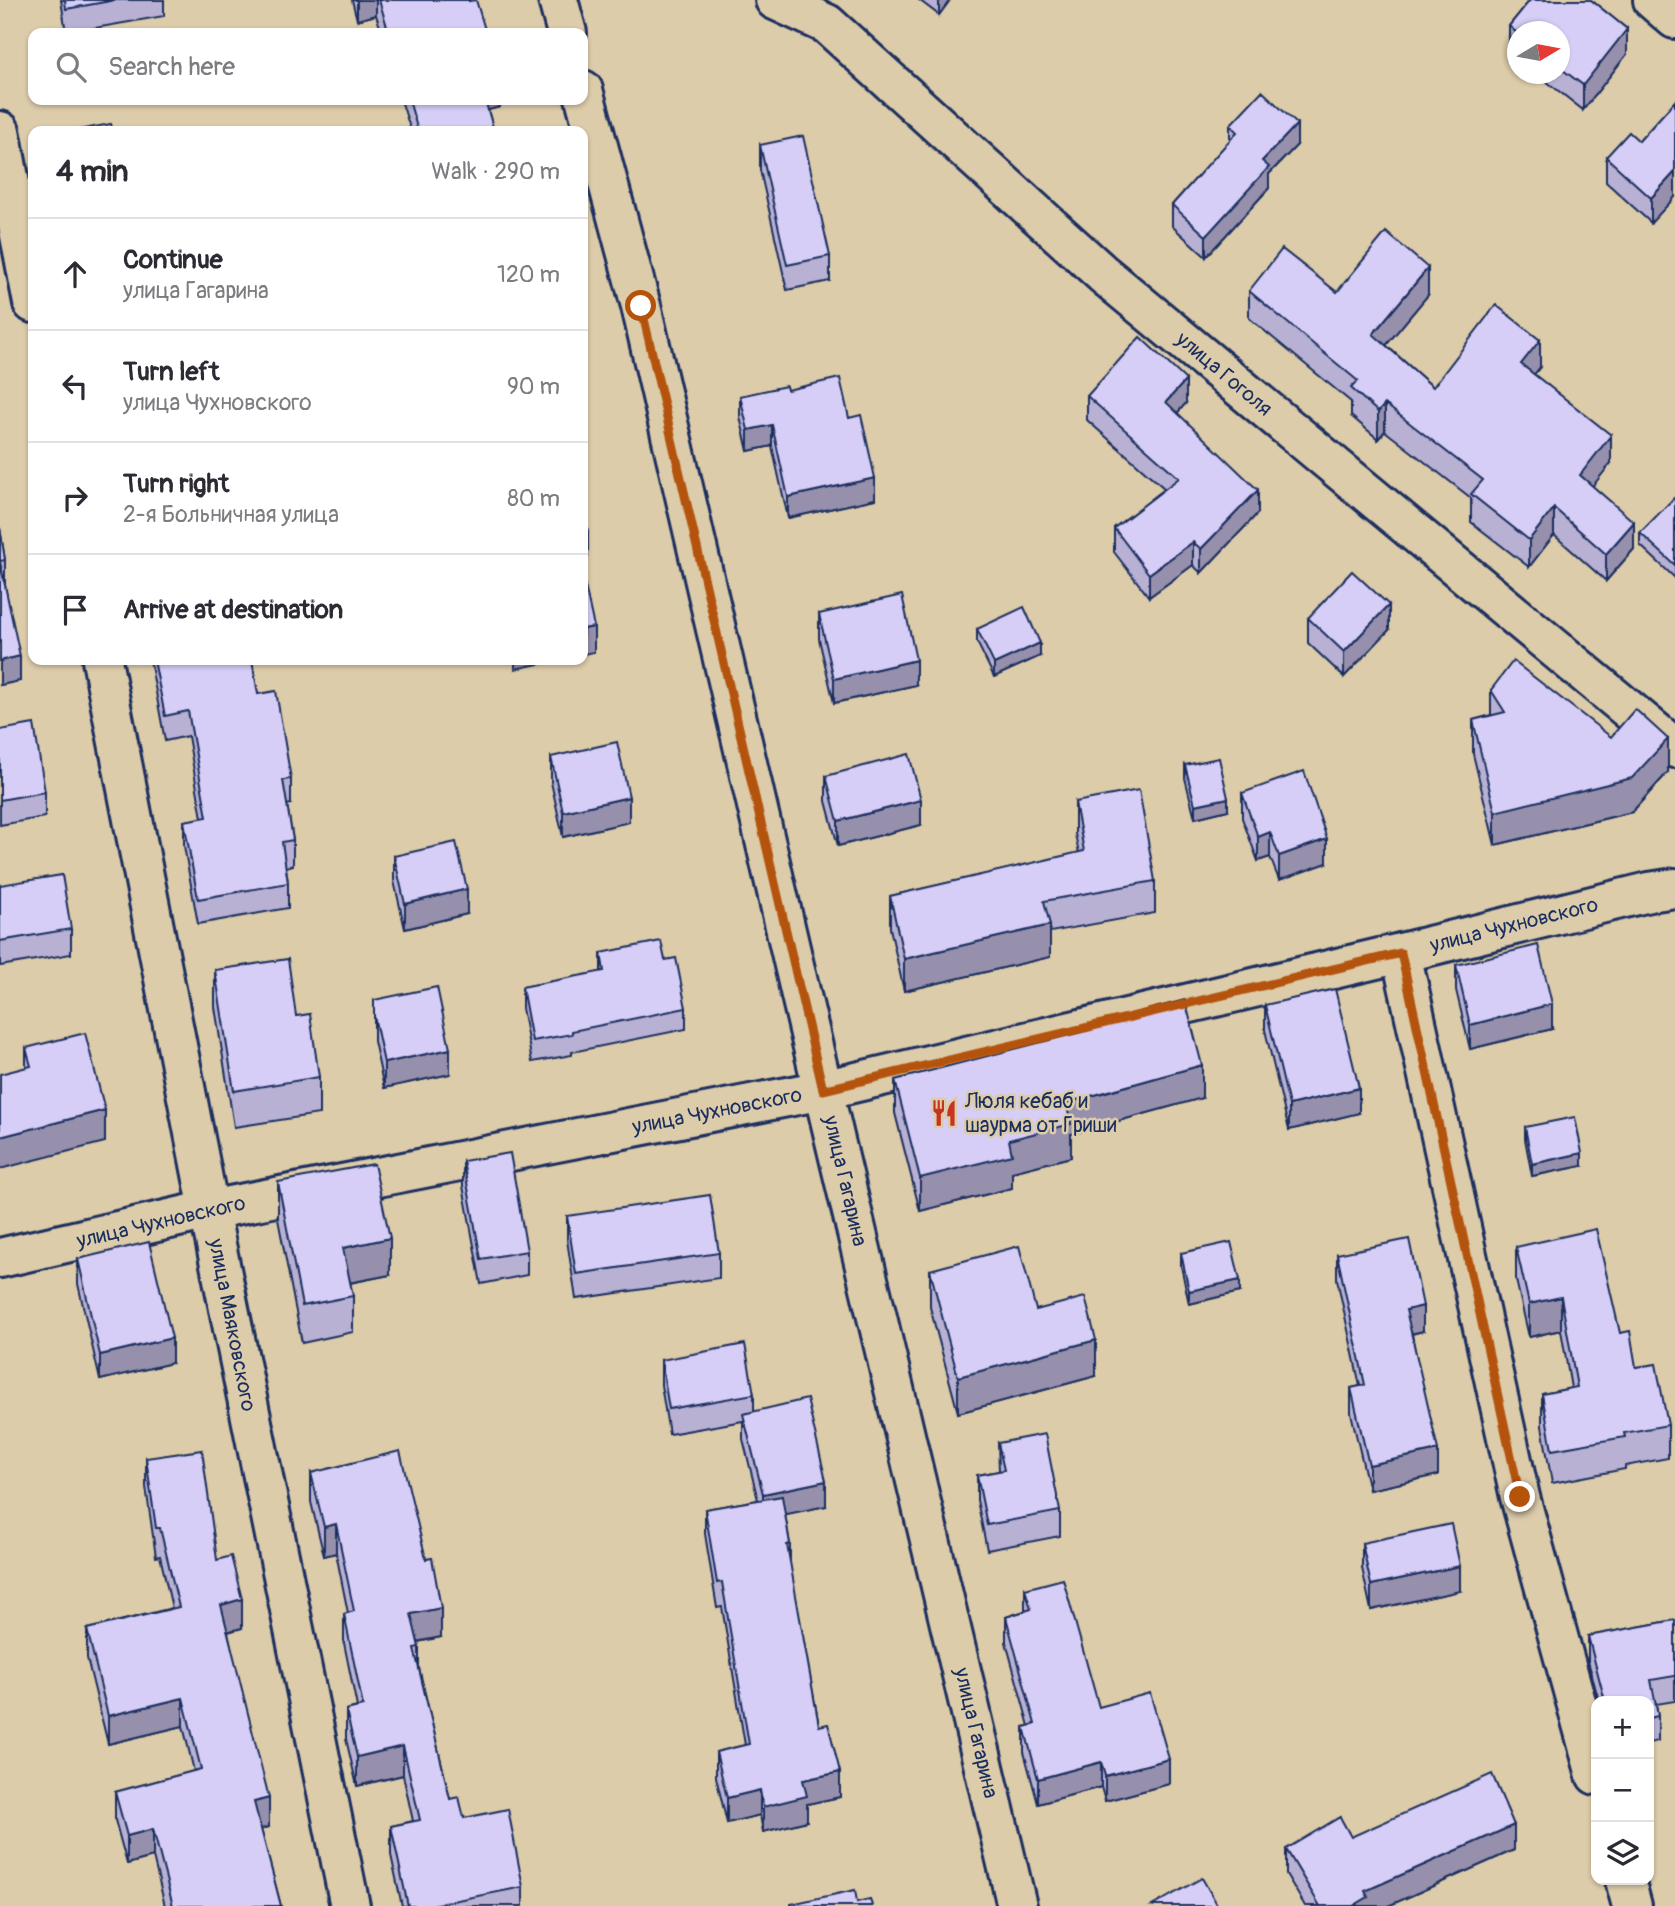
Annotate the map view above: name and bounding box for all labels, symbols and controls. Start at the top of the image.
north arrow [1507,21,1570,84]
search box [28,28,588,105]
icon: search [52,48,90,86]
text: Search here [108,51,235,83]
text: 4 min [56,153,129,190]
text: Walk · 290 m [431,157,560,186]
text: Continue [123,244,223,276]
icon: ahead [56,255,94,293]
text: 120 m [497,260,560,289]
text: улица Гагарина [123,276,269,305]
route start [625,290,656,321]
street label: улица Гоголя [1170,325,1278,422]
text: Turn left [123,356,219,388]
icon: left [56,367,94,405]
text: 90 m [507,372,560,401]
text: улица Чухновского [123,388,312,417]
text: Turn right [123,468,229,500]
icon: right [56,479,94,517]
text: 80 m [507,484,560,513]
text: 2-я Больничная улица [123,500,339,529]
icon: arrive [56,591,94,629]
text: Arrive at destination [123,594,343,626]
street label: улица Чухновского [1426,891,1601,959]
street label: улица Чухновского [629,1081,804,1141]
place label: Люля кебаб и шаурма от Гриши [964,1088,1117,1139]
restaurant icon: Люля кебаб и шаурма от Гриши [929,1098,959,1128]
street label: улица Гагарина [817,1112,873,1249]
street label: улица Чухновского [73,1189,248,1255]
street label: улица Маяковского [202,1235,262,1414]
route end [1504,1481,1535,1512]
street label: улица Гагарина [948,1664,1004,1801]
map controls [1591,1696,1654,1885]
button: + [1591,1696,1654,1759]
button: − [1591,1759,1654,1822]
button: layers [1591,1822,1654,1885]

